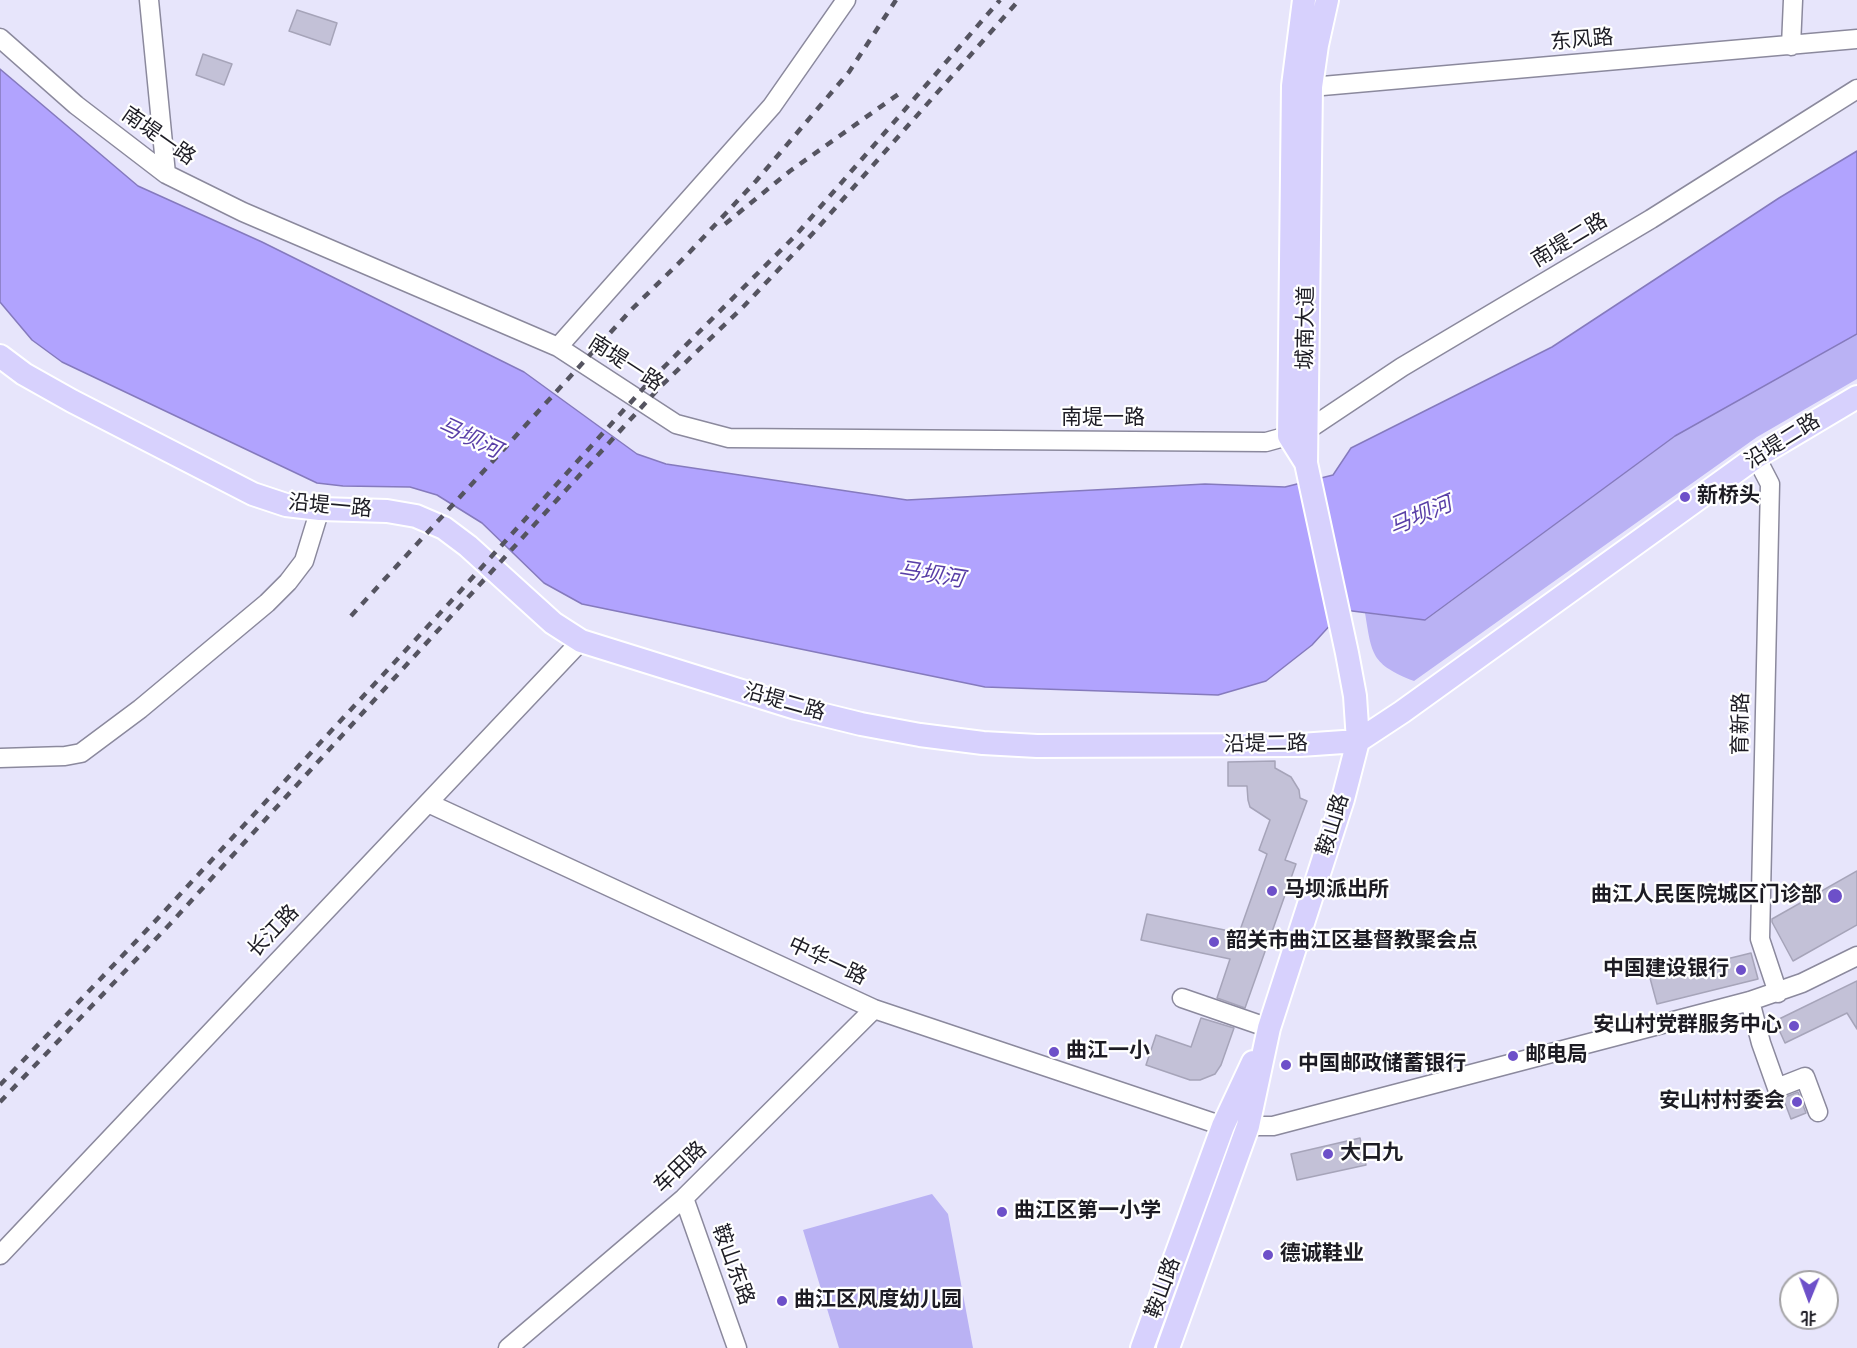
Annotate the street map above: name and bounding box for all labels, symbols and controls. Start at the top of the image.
street label: 东风路 [1550,26,1614,56]
street label: 南堤一路 [116,103,200,171]
street label: 南堤二路 [1528,209,1612,273]
street label: 城南大道 [1294,286,1320,370]
street label: 南堤一路 [583,331,667,397]
street label: 南堤一路 [1061,406,1145,432]
street label: 沿堤二路 [1741,409,1825,475]
water label: 马坝河 [434,413,504,465]
place label: 新桥头 [1697,484,1760,510]
marker: 新桥头 [1678,490,1692,504]
street label: 沿堤一路 [287,491,373,523]
water label: 马坝河 [1385,492,1457,542]
water label: 马坝河 [896,558,966,594]
street label: 沿堤二路 [740,679,828,727]
street label: 育新路 [1729,692,1755,756]
street label: 沿堤二路 [1224,732,1308,758]
street label: 鞍山路 [1313,791,1355,859]
place label: 马坝派出所 [1284,878,1389,904]
place label: 曲江人民医院城区门诊部 [1591,883,1822,909]
marker: 马坝派出所 [1265,884,1279,898]
marker: 曲江人民医院城区门诊部 [1826,887,1844,905]
street label: 长江路 [243,901,305,963]
place label: 韶关市曲江区基督教聚会点 [1226,929,1478,955]
street label: 中华一路 [784,933,870,991]
marker: 韶关市曲江区基督教聚会点 [1207,935,1221,949]
place label: 中国建设银行 [1603,957,1729,983]
marker: 中国建设银行 [1734,963,1748,977]
place label: 安山村党群服务中心 [1593,1013,1782,1039]
marker: 安山村党群服务中心 [1787,1019,1801,1033]
place label: 曲江一小 [1066,1039,1150,1065]
place label: 邮电局 [1525,1043,1588,1069]
marker: 曲江一小 [1047,1045,1061,1059]
marker: 邮电局 [1506,1049,1520,1063]
place label: 中国邮政储蓄银行 [1298,1052,1466,1078]
marker: 中国邮政储蓄银行 [1279,1058,1293,1072]
place label: 安山村村委会 [1659,1089,1785,1115]
marker: 安山村村委会 [1790,1095,1804,1109]
street label: 车田路 [650,1137,712,1199]
place label: 大口九 [1340,1141,1403,1167]
marker: 大口九 [1321,1147,1335,1161]
place label: 曲江区第一小学 [1014,1199,1161,1225]
marker: 曲江区第一小学 [995,1205,1009,1219]
street label: 鞍山东路 [706,1221,758,1309]
place label: 德诚鞋业 [1280,1242,1364,1268]
marker: 德诚鞋业 [1261,1248,1275,1262]
street label: 鞍山路 [1141,1254,1187,1322]
north arrow [1779,1270,1839,1330]
place label: 曲江区风度幼儿园 [794,1288,962,1314]
marker: 曲江区风度幼儿园 [775,1294,789,1308]
text: 北 [1801,1307,1817,1326]

